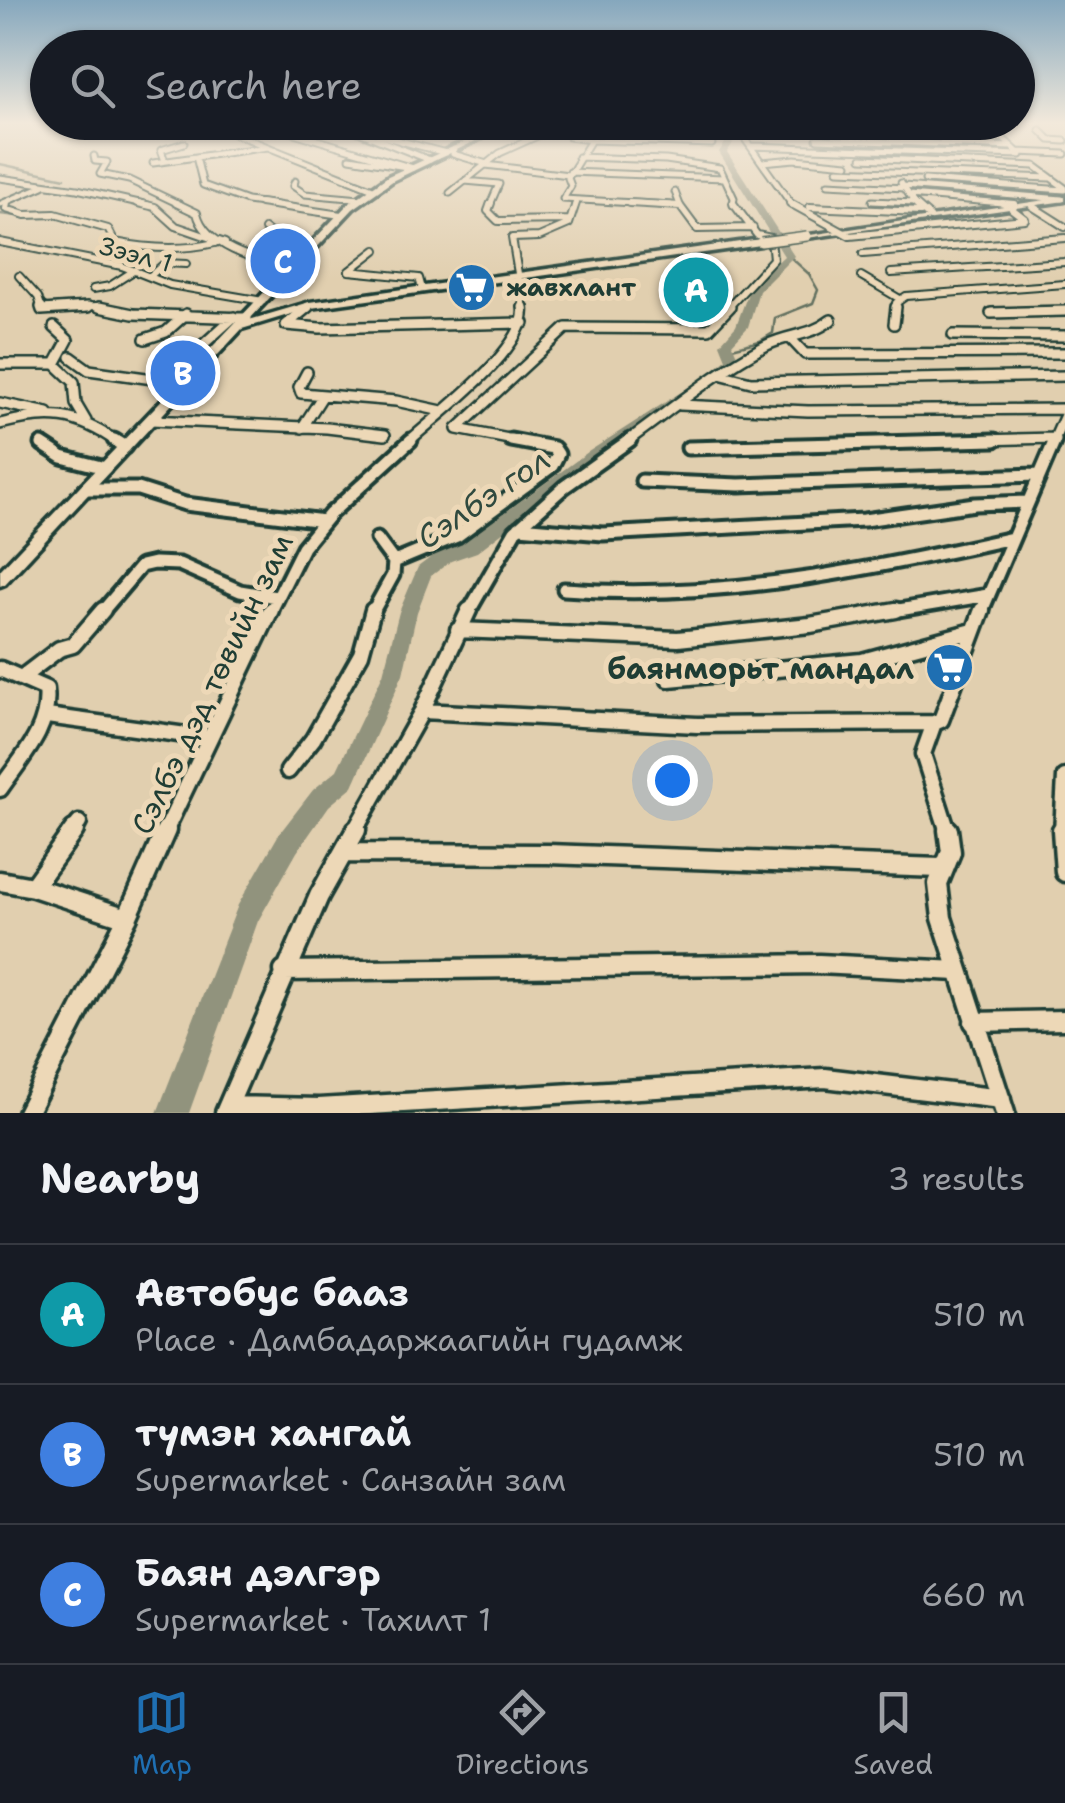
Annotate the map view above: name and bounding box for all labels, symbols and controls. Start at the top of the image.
search box [30,30,1035,140]
icon: search [65,58,120,113]
text: Search here [145,60,362,111]
pin: C [250,224,316,298]
street label: Зээл 1 [96,228,176,280]
pin: A [664,252,728,328]
supermarket icon: жавхлант [445,261,497,313]
place label: жавхлант [506,270,636,304]
pin: B [150,336,216,410]
water label: Сэлбэ гол [408,438,558,558]
street label: Сэлбэ дэд төвийн зам [121,527,303,841]
supermarket icon: баянморьт мандал [923,642,975,694]
place label: баянморьт мандал [607,648,914,689]
your location [647,755,698,806]
text: Nearby [40,1150,200,1206]
text: 3 results [888,1157,1025,1200]
text: Автобус бааз [135,1267,409,1318]
text: A [60,1293,85,1336]
text: 510 m [933,1293,1025,1336]
text: Place · Дамбадаржаагийн гудамж [135,1318,683,1361]
text: түмэн хангай [135,1407,411,1458]
text: B [63,1433,82,1476]
text: 510 m [933,1433,1025,1476]
text: Supermarket · Санзайн зам [135,1458,566,1501]
text: Баян дэлгэр [135,1547,381,1598]
text: C [63,1573,82,1616]
text: 660 m [921,1573,1025,1616]
text: Supermarket · Тахилт 1 [135,1598,491,1641]
tab: Map [132,1685,192,1783]
tab: Directions [456,1685,589,1783]
tab: Saved [853,1685,933,1783]

